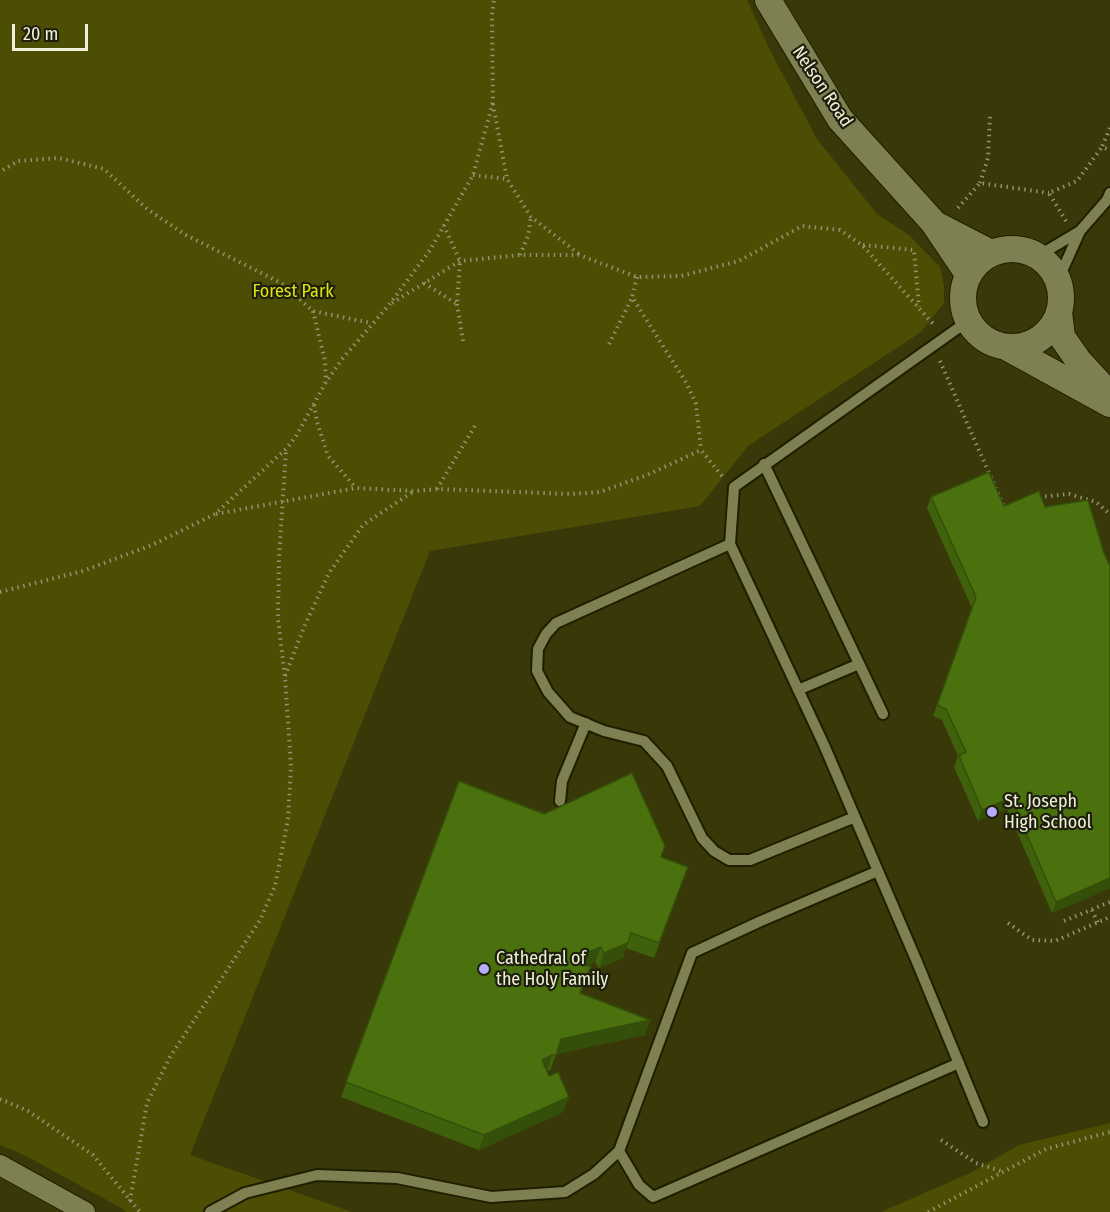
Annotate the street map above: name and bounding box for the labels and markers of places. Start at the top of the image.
place label: St. Joseph High School [1004,791,1091,834]
marker: St. Joseph High School [985,805,999,819]
place label: Cathedral of the Holy Family [496,948,608,990]
marker: Cathedral of the Holy Family [477,962,491,976]

